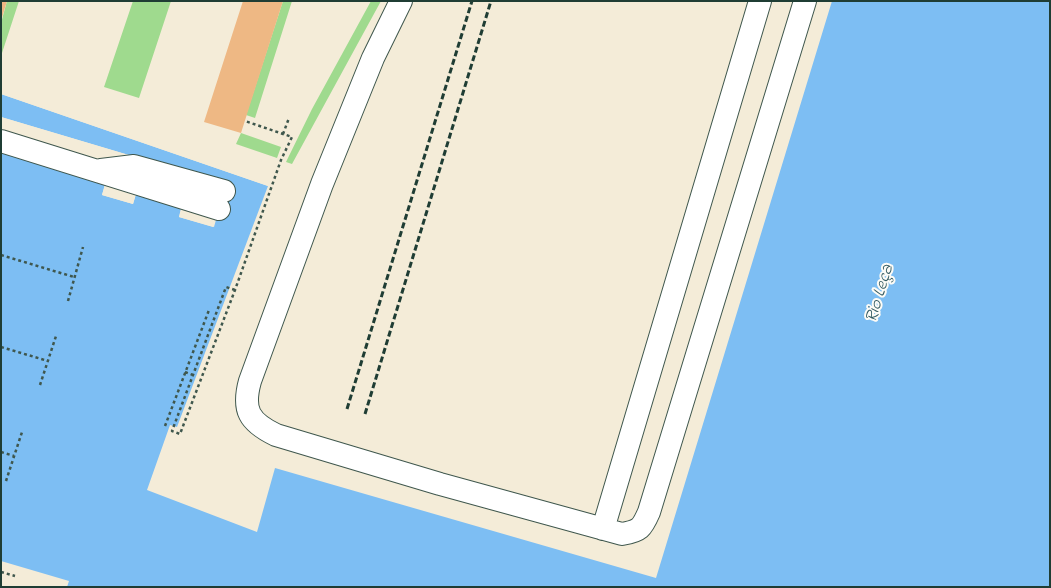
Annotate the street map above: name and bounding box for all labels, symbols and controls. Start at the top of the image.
water label: Rio Leça [862,262,900,326]

